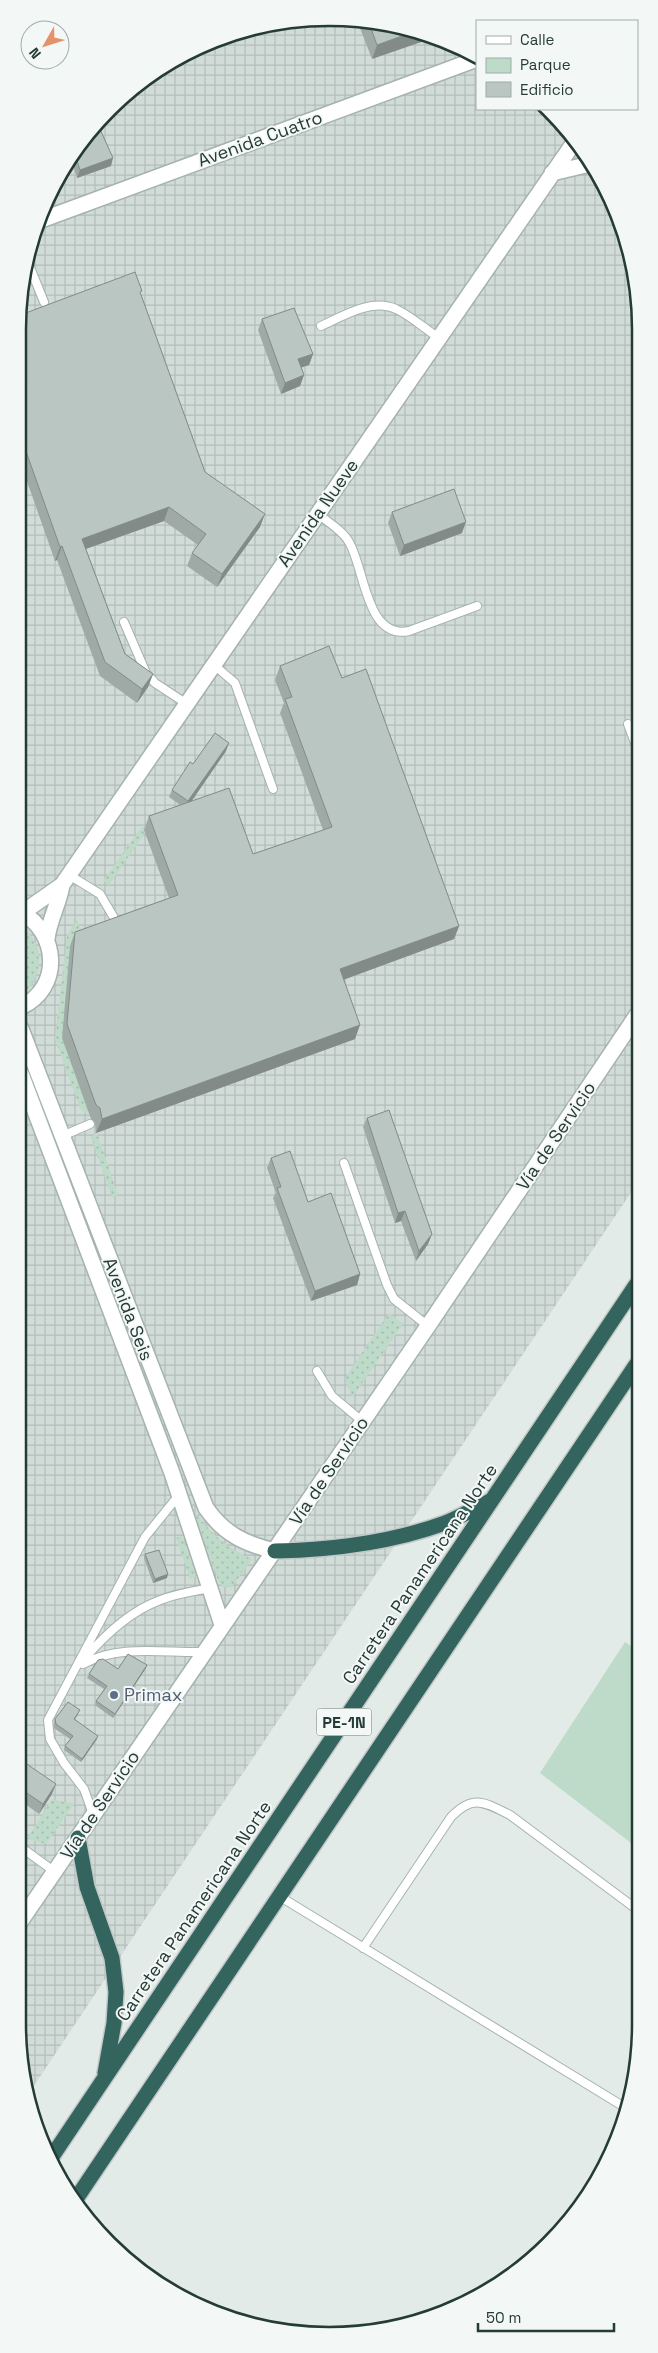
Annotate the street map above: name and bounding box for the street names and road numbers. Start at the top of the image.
street label: Avenida Cuatro [194,105,325,172]
street label: Avenida Nueve [272,454,363,571]
street label: Vía de Servicio [511,1077,600,1194]
street label: Avenida Seis [98,1254,159,1364]
street label: Vía de Servicio [284,1412,373,1529]
street label: Carretera Panamericana Norte [337,1459,502,1688]
road number: PE-1N [316,1708,372,1735]
street label: Vía de Servicio [55,1746,144,1863]
street label: Carretera Panamericana Norte [111,1796,276,2025]

